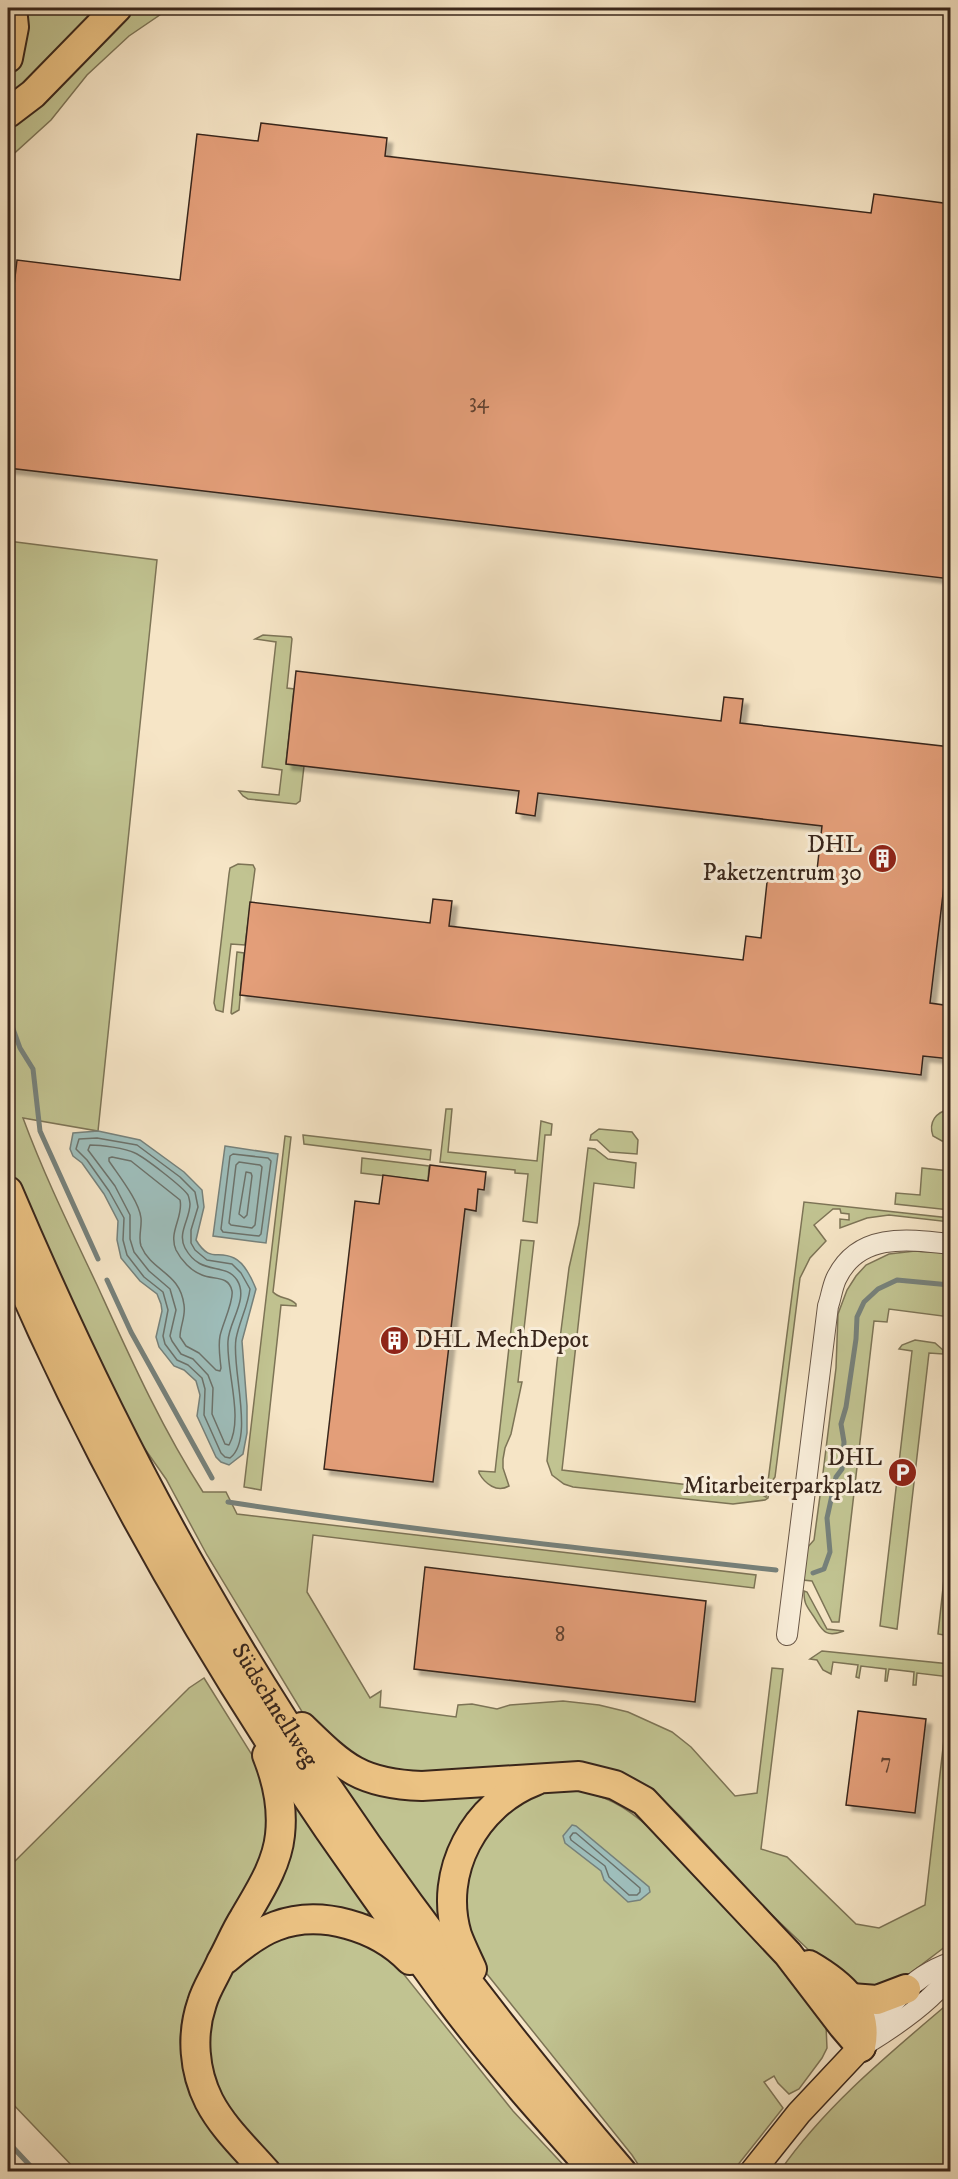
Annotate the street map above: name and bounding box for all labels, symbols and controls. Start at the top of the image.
house number: 34 [469,389,490,415]
place label: DHL Paketzentrum 30 [703,830,862,888]
building icon: DHL Paketzentrum 30 [867,843,899,875]
building icon: DHL MechDepot [378,1324,410,1356]
place label: DHL MechDepot [415,1325,589,1355]
place label: DHL Mitarbeiterparkplatz [683,1443,883,1501]
parking icon: DHL Mitarbeiterparkplatz [887,1456,919,1488]
house number: 8 [555,1622,565,1648]
street label: Südschnellweg [224,1638,325,1773]
house number: 7 [880,1749,892,1775]

